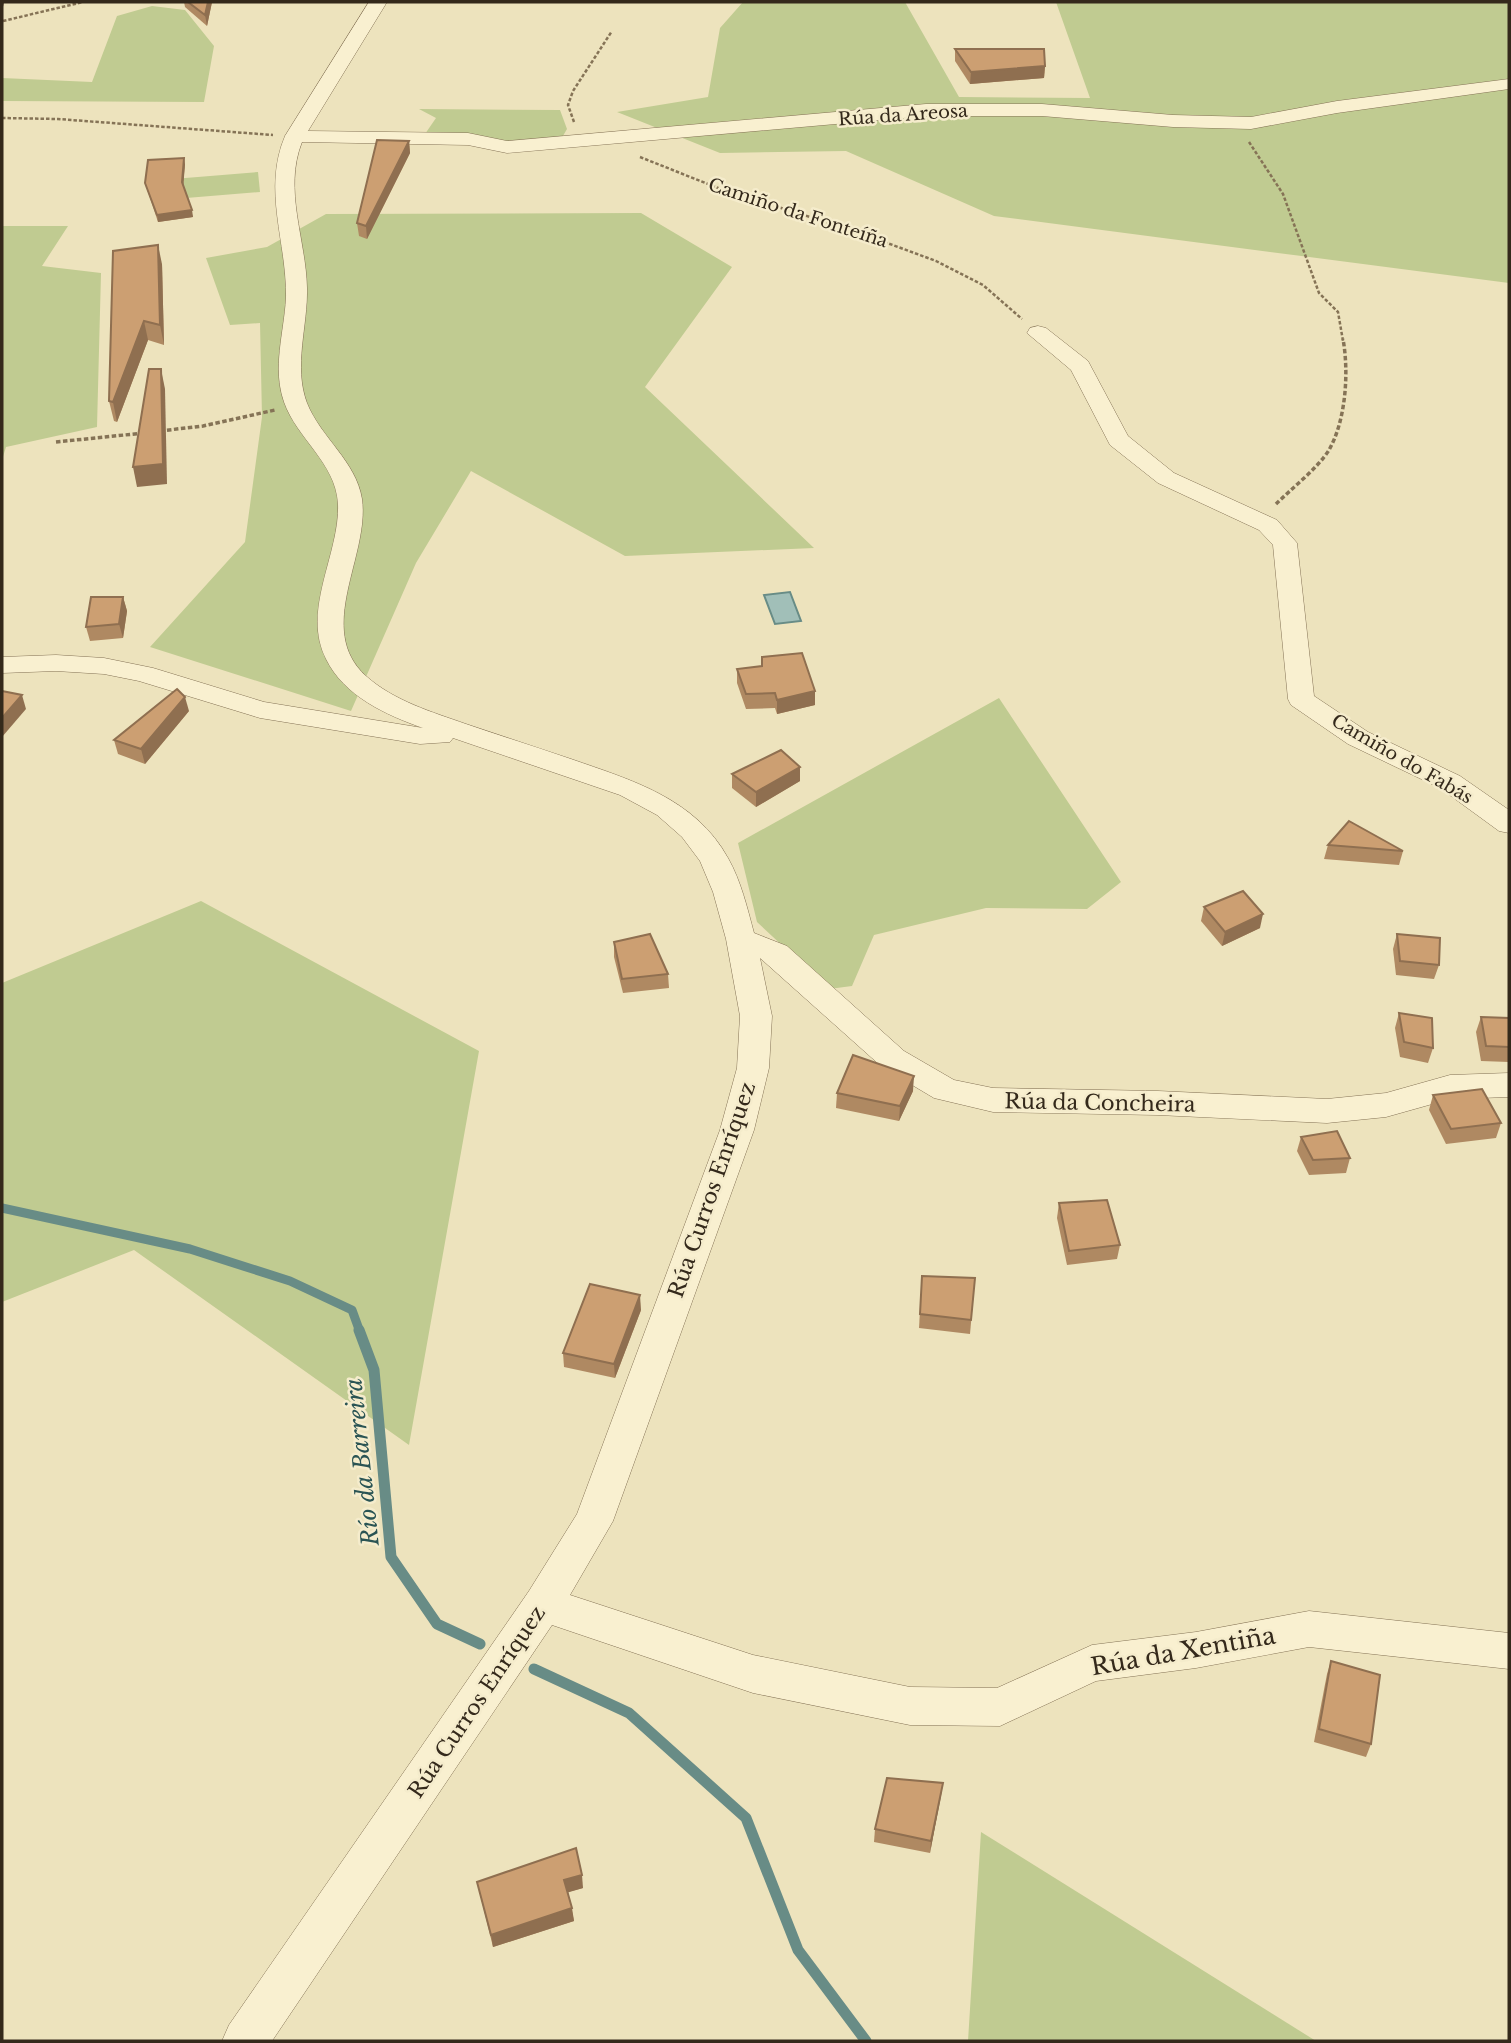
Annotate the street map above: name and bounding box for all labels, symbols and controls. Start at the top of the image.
street label: Rúa da Areosa [837,99,969,131]
street label: Camiño da Fonteíña [705,174,891,252]
street label: Camiño do Fabás [1327,710,1477,808]
street label: Rúa Curros Enríquez [663,1079,761,1301]
street label: Rúa da Concheira [1004,1088,1196,1118]
water label: Río da Barreira [339,1377,385,1548]
street label: Rúa Curros Enríquez [403,1601,551,1803]
street label: Rúa da Xentiña [1088,1620,1278,1682]

